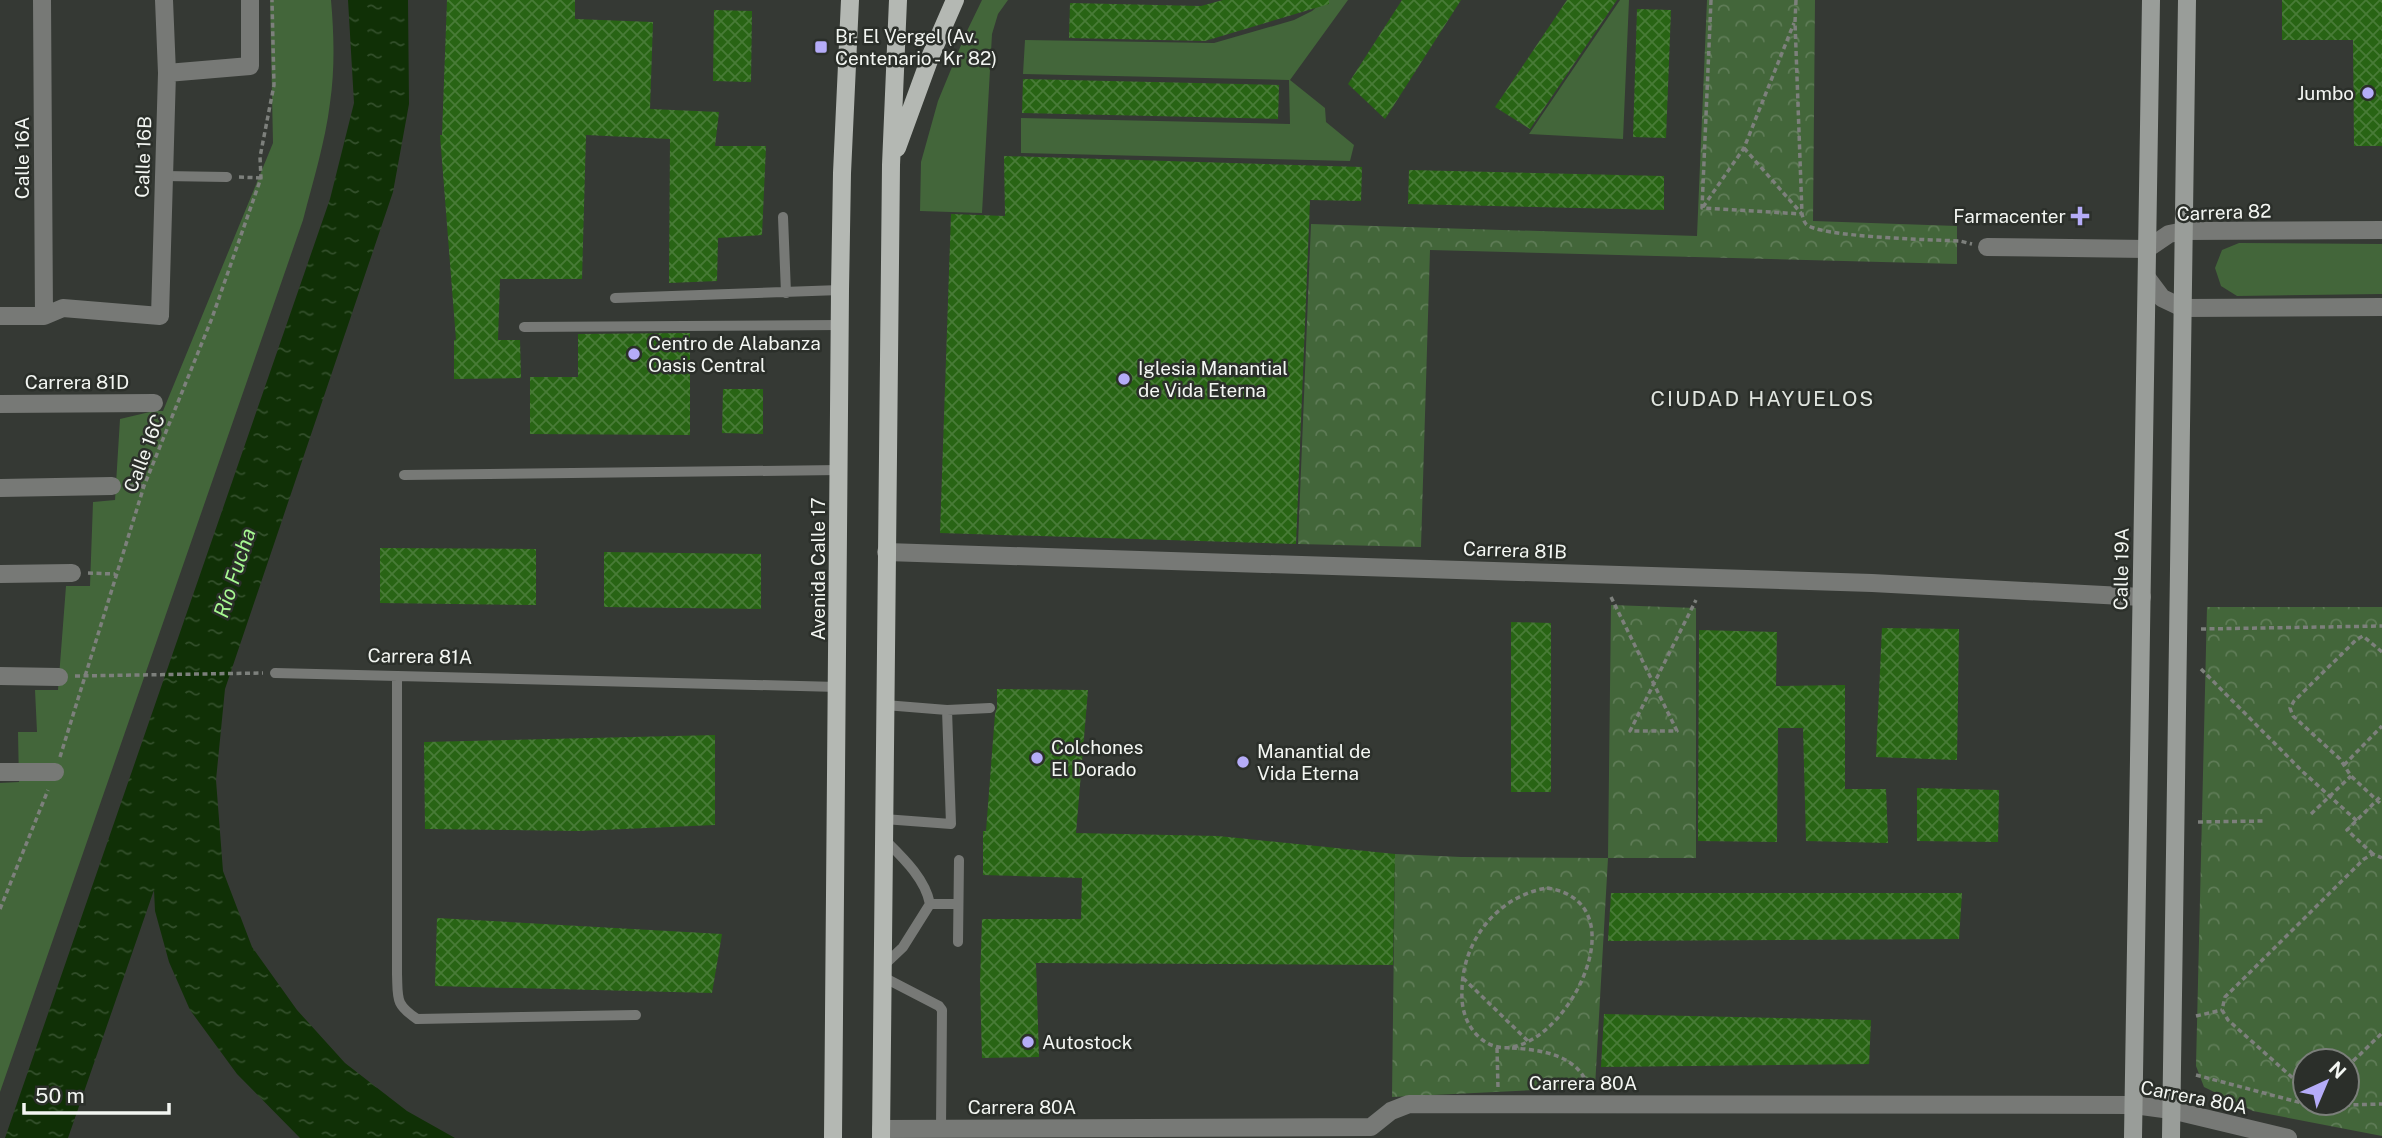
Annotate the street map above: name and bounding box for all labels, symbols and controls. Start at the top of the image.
place label: Br. El Vergel (Av. Centenario - Kr 82) [835,25,997,69]
marker: Br. El Vergel (Av. Centenario - Kr 82) [813,39,829,55]
place label: Jumbo [2297,82,2354,104]
marker: Jumbo [2360,85,2376,101]
street label: Calle 16B [131,116,155,198]
street label: Calle 16A [11,117,33,199]
street label: Carrera 82 [2176,199,2272,225]
place label: Farmacenter [1953,205,2066,227]
marker: Farmacenter [2072,208,2088,224]
place label: Centro de Alabanza Oasis Central [648,332,821,376]
marker: Centro de Alabanza Oasis Central [626,346,642,362]
place label: Iglesia Manantial de Vida Eterna [1138,357,1288,401]
street label: Carrera 81D [25,371,129,393]
marker: Iglesia Manantial de Vida Eterna [1116,371,1132,387]
district label: CIUDAD HAYUELOS [1651,386,1875,411]
street label: Calle 16C [119,411,169,495]
street label: Avenida Calle 17 [807,497,829,641]
water label: Río Fucha [208,525,261,621]
street label: Calle 19A [2109,528,2133,610]
street label: Carrera 81B [1463,537,1567,563]
street label: Carrera 81A [367,644,473,668]
place label: Colchones El Dorado [1051,736,1143,780]
place label: Manantial de Vida Eterna [1257,740,1371,784]
marker: Colchones El Dorado [1029,750,1045,766]
marker: Manantial de Vida Eterna [1235,754,1251,770]
place label: Autostock [1042,1031,1133,1053]
marker: Autostock [1020,1034,1036,1050]
north arrow [2291,1047,2361,1117]
text: N [2325,1057,2351,1083]
scale bar [24,1072,170,1116]
street label: Carrera 80A [1529,1072,1637,1094]
street label: Carrera 80A [2139,1076,2249,1118]
text: 50 m [35,1083,85,1108]
street label: Carrera 80A [968,1096,1076,1118]

